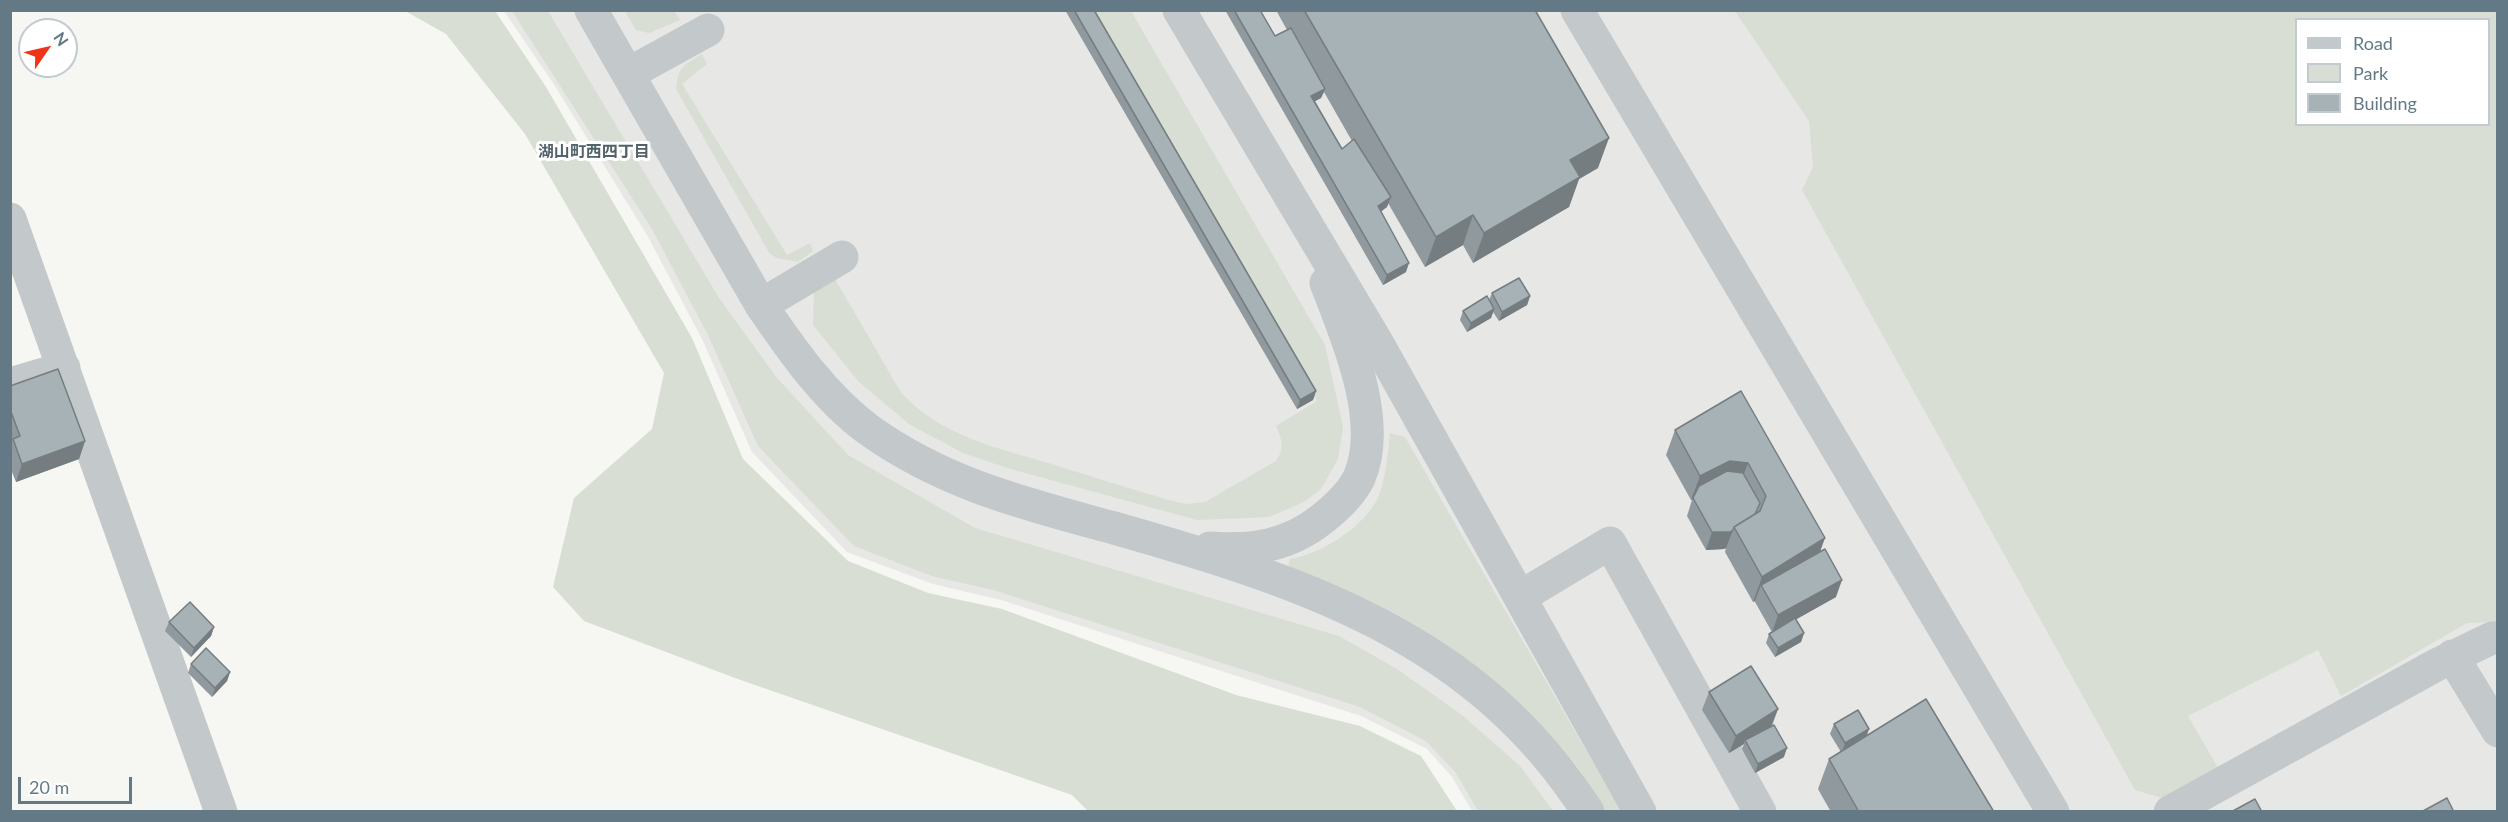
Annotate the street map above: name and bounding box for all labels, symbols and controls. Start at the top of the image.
north arrow [18,18,78,78]
legend [2295,18,2490,126]
text: N [50,28,73,49]
text: Road [2353,32,2393,54]
text: Park [2353,62,2388,84]
text: Building [2353,92,2417,114]
district label: 湖山町西四丁目 [538,142,650,162]
scale bar [21,765,135,803]
text: 20 m [29,776,69,798]

